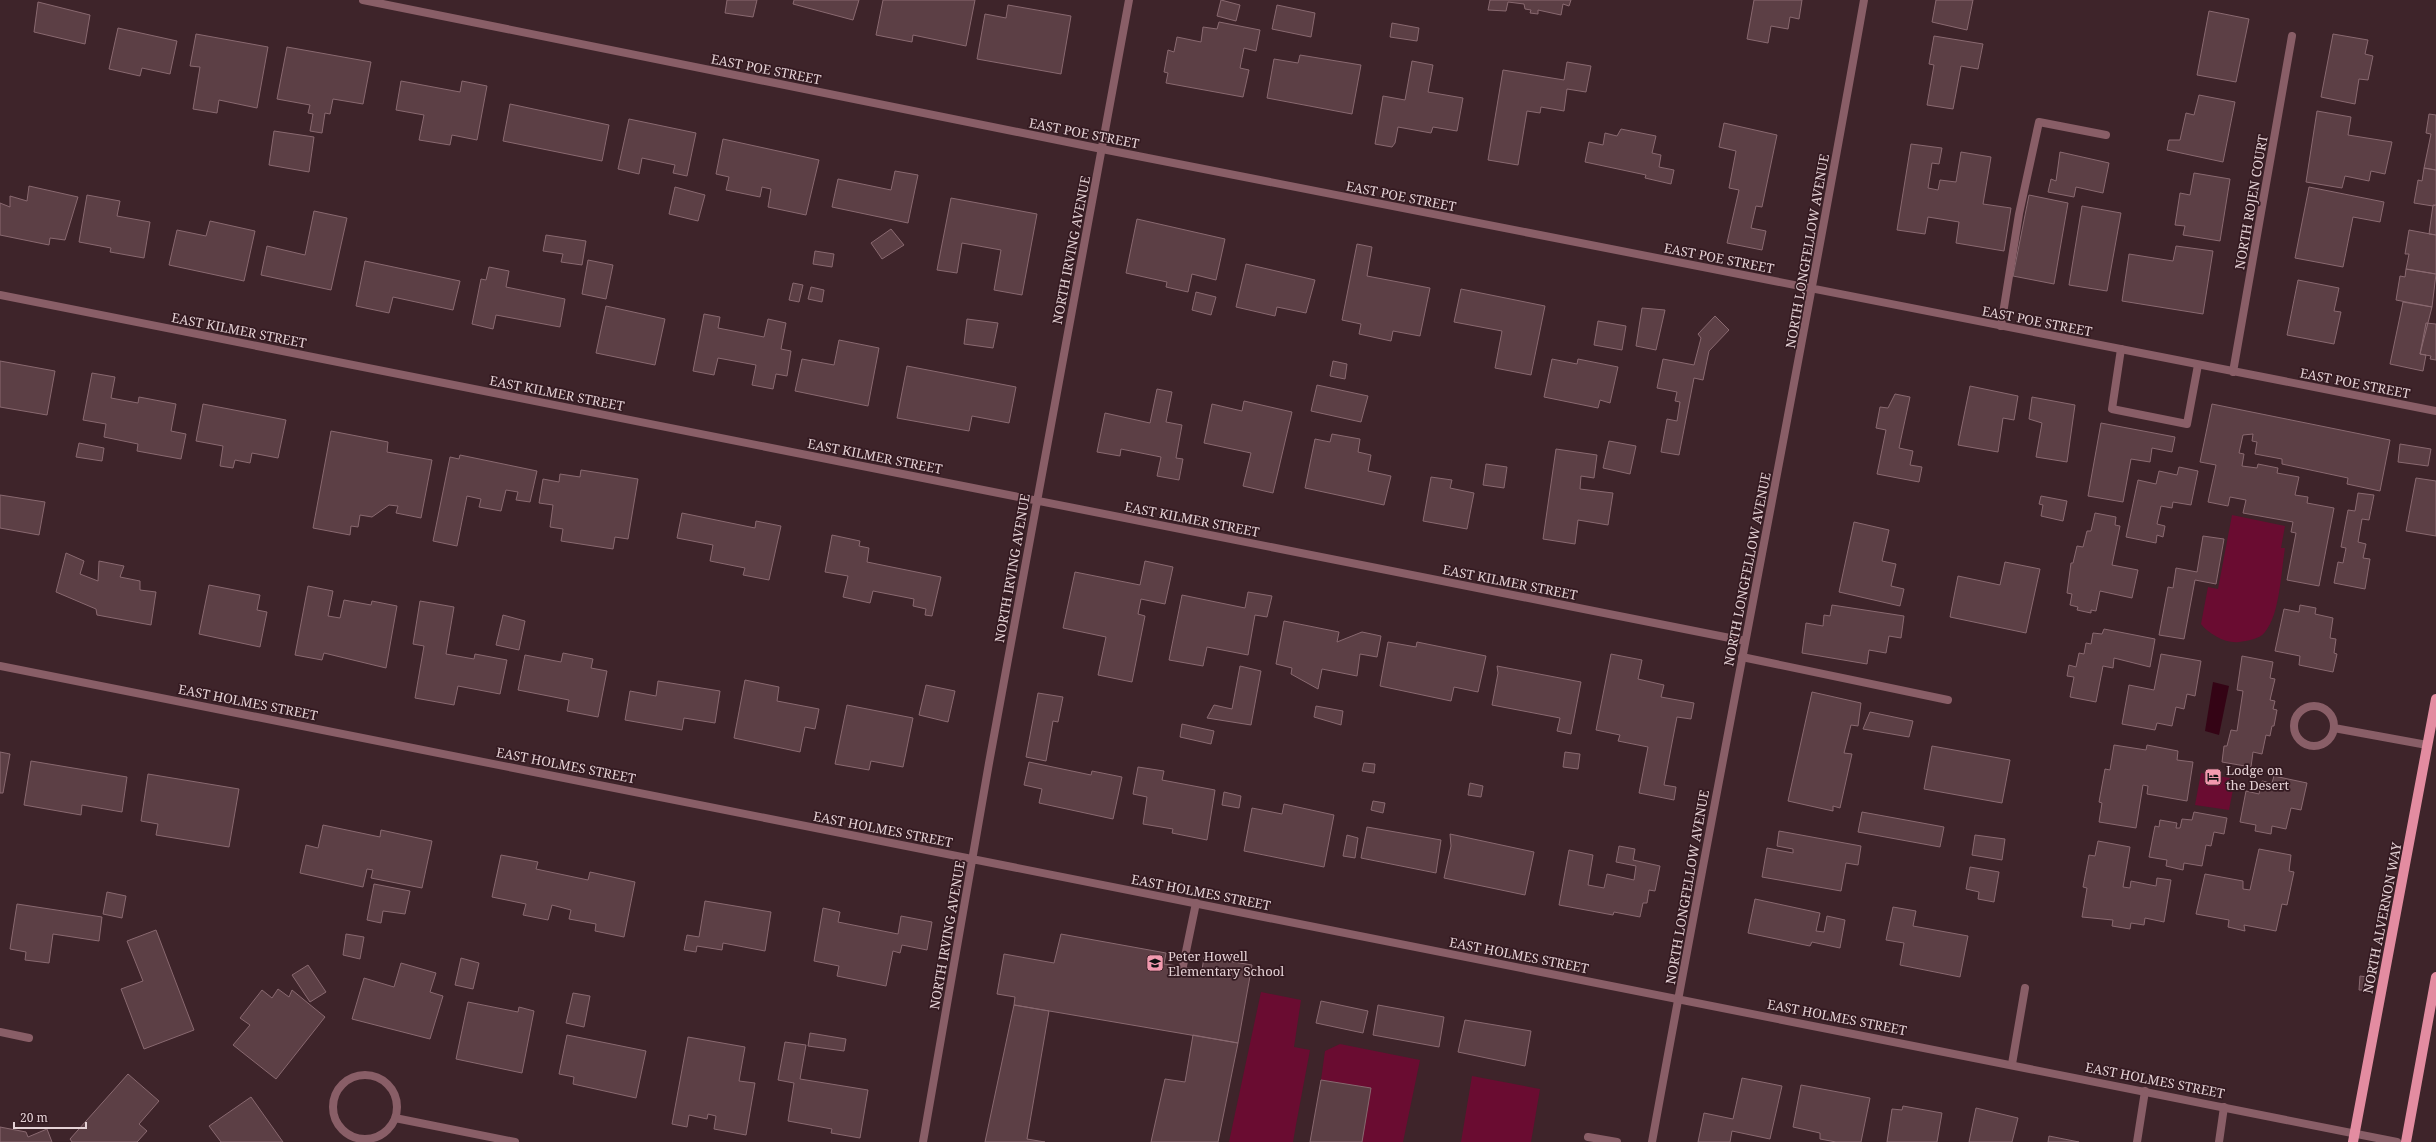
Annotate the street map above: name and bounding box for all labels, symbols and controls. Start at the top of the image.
street label: EAST POE STREET [709,49,823,89]
street label: EAST POE STREET [1027,113,1141,153]
street label: NORTH ROJEN COURT [2230,133,2272,271]
street label: NORTH LONGFELLOW AVENUE [1781,152,1833,350]
street label: NORTH IRVING AVENUE [1048,174,1094,326]
street label: EAST POE STREET [1344,176,1458,216]
street label: EAST POE STREET [1662,238,1776,278]
street label: EAST POE STREET [1980,301,2094,341]
street label: EAST KILMER STREET [170,308,308,352]
street label: EAST POE STREET [2298,363,2412,403]
street label: EAST KILMER STREET [488,371,626,415]
street label: EAST KILMER STREET [806,434,944,478]
street label: NORTH LONGFELLOW AVENUE [1719,471,1775,667]
street label: NORTH IRVING AVENUE [990,492,1034,644]
street label: EAST KILMER STREET [1123,497,1261,541]
street label: EAST KILMER STREET [1441,560,1579,604]
street label: EAST HOLMES STREET [177,680,319,724]
street label: EAST HOLMES STREET [495,743,637,787]
place label: Lodge on the Desert [2226,761,2290,794]
hotel icon: Lodge on the Desert [2203,767,2223,787]
street label: NORTH LONGFELLOW AVENUE [1661,788,1713,986]
street label: EAST HOLMES STREET [812,807,954,851]
street label: NORTH ALVERNON WAY [2359,840,2406,995]
street label: NORTH IRVING AVENUE [925,859,969,1011]
street label: EAST HOLMES STREET [1130,870,1272,914]
street label: EAST HOLMES STREET [1448,933,1590,977]
place label: Peter Howell Elementary School [1168,947,1284,980]
school or university icon: Peter Howell Elementary School [1145,953,1165,973]
street label: EAST HOLMES STREET [1766,995,1908,1039]
street label: EAST HOLMES STREET [2084,1058,2226,1102]
scale bar [14,1104,86,1130]
text: 20 m [20,1109,48,1126]

